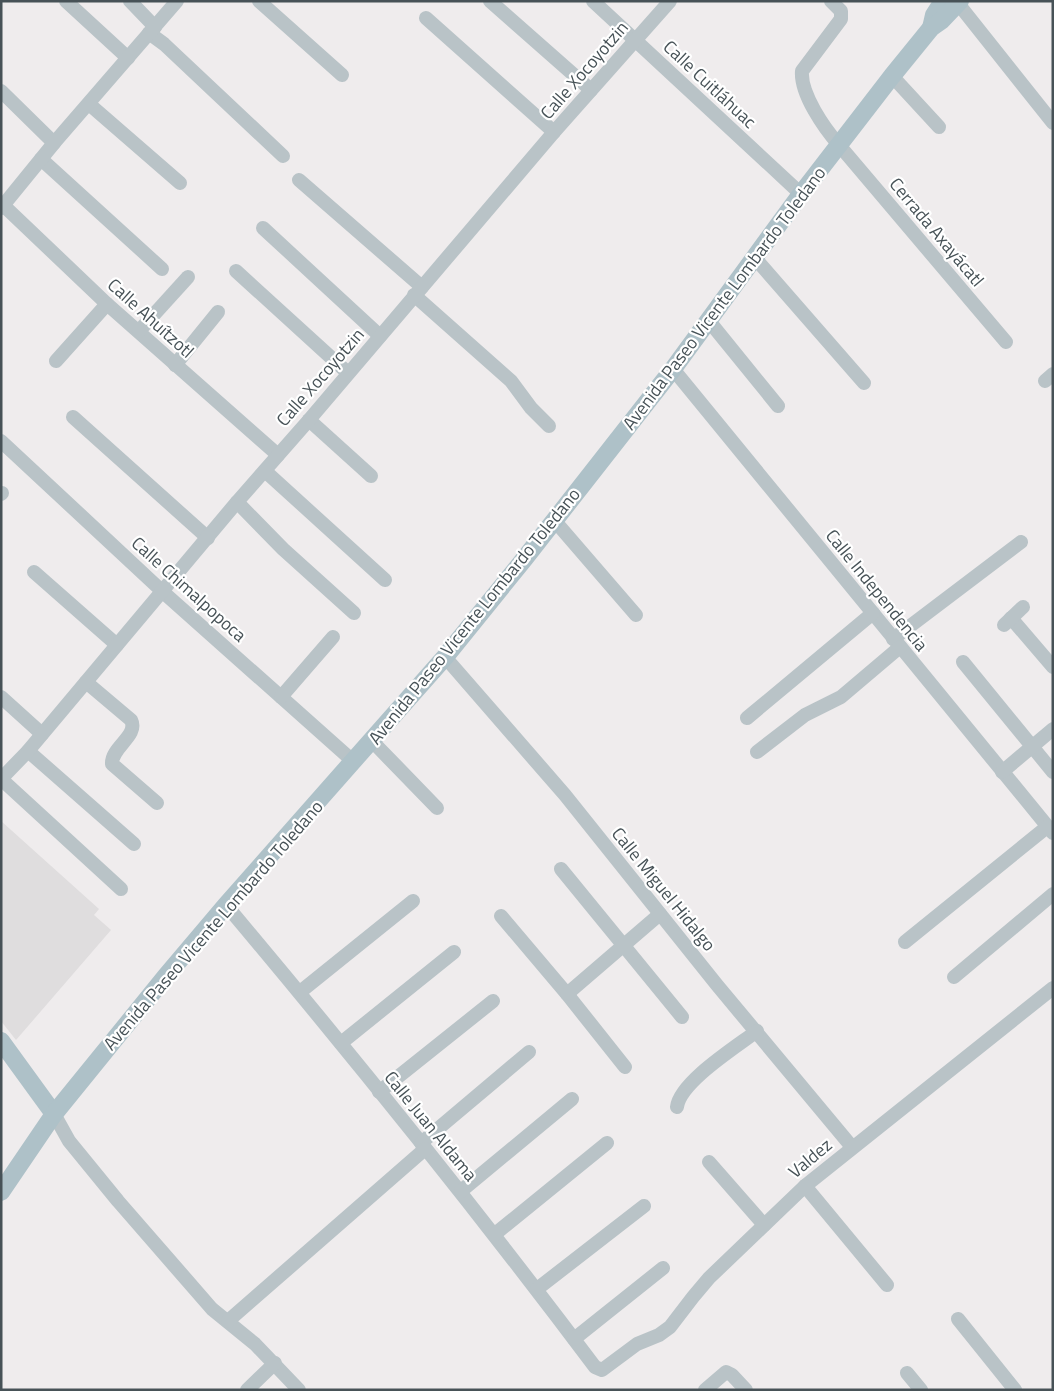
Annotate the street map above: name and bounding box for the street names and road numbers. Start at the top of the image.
street label: Calle Xocoyotzin [534,15,634,125]
street label: Calle Cuitláhuac [657,34,763,135]
street label: Avenida Paseo Vicente Lombardo Toledano [616,161,832,435]
street label: Cerrada Axayácatl [883,172,991,292]
street label: Calle Ahuítzotl [102,272,200,364]
street label: Calle Xocoyotzin [270,322,370,432]
street label: Avenida Paseo Vicente Lombardo Toledano [362,482,586,750]
street label: Calle Independencia [819,523,935,657]
street label: Calle Chimalpopoca [125,530,253,648]
street label: Avenida Paseo Vicente Lombardo Toledano [97,794,329,1056]
street label: Calle Miguel Hidalgo [605,821,723,957]
street label: Calle Juan Aldama [378,1065,484,1187]
street label: Valdez [782,1132,838,1184]

